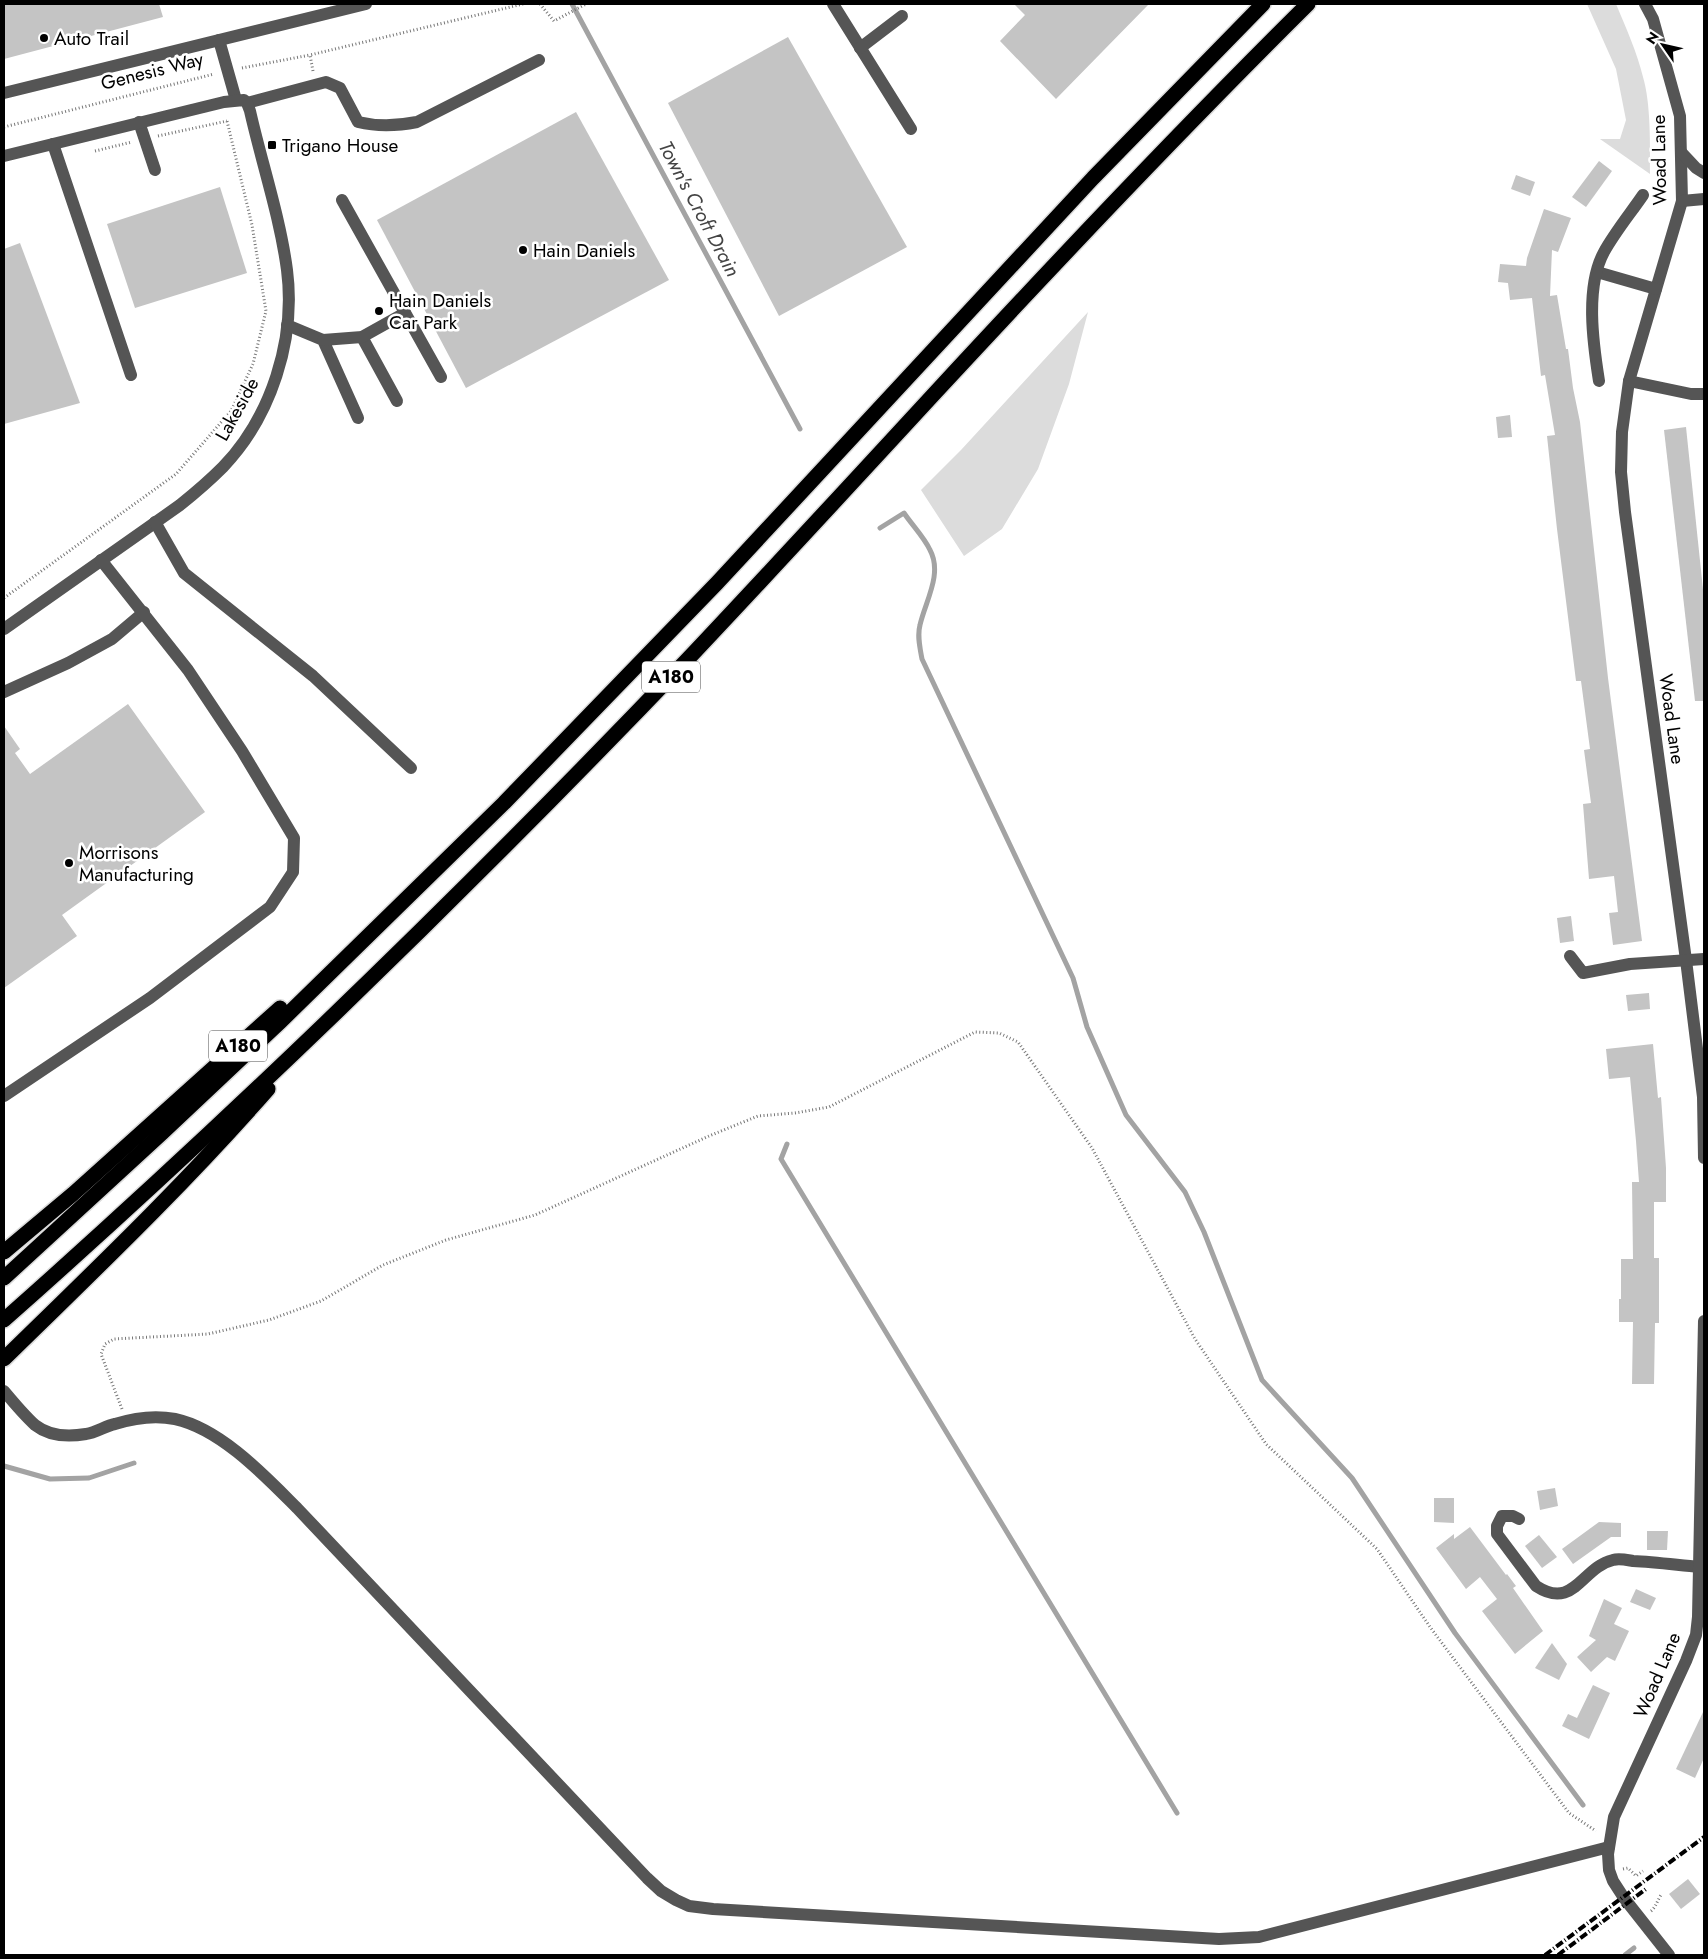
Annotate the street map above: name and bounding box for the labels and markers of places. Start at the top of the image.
place label: Auto Trail [54,25,129,52]
marker: Auto Trail [38,32,50,44]
place label: Trigano House [282,132,398,159]
marker: Trigano House [266,139,278,151]
place label: Hain Daniels [533,237,635,264]
marker: Hain Daniels [517,244,529,256]
place label: Hain Daniels Car Park [389,287,491,336]
marker: Hain Daniels Car Park [373,305,385,317]
place label: Morrisons Manufacturing [79,839,194,888]
marker: Morrisons Manufacturing [63,857,75,869]

